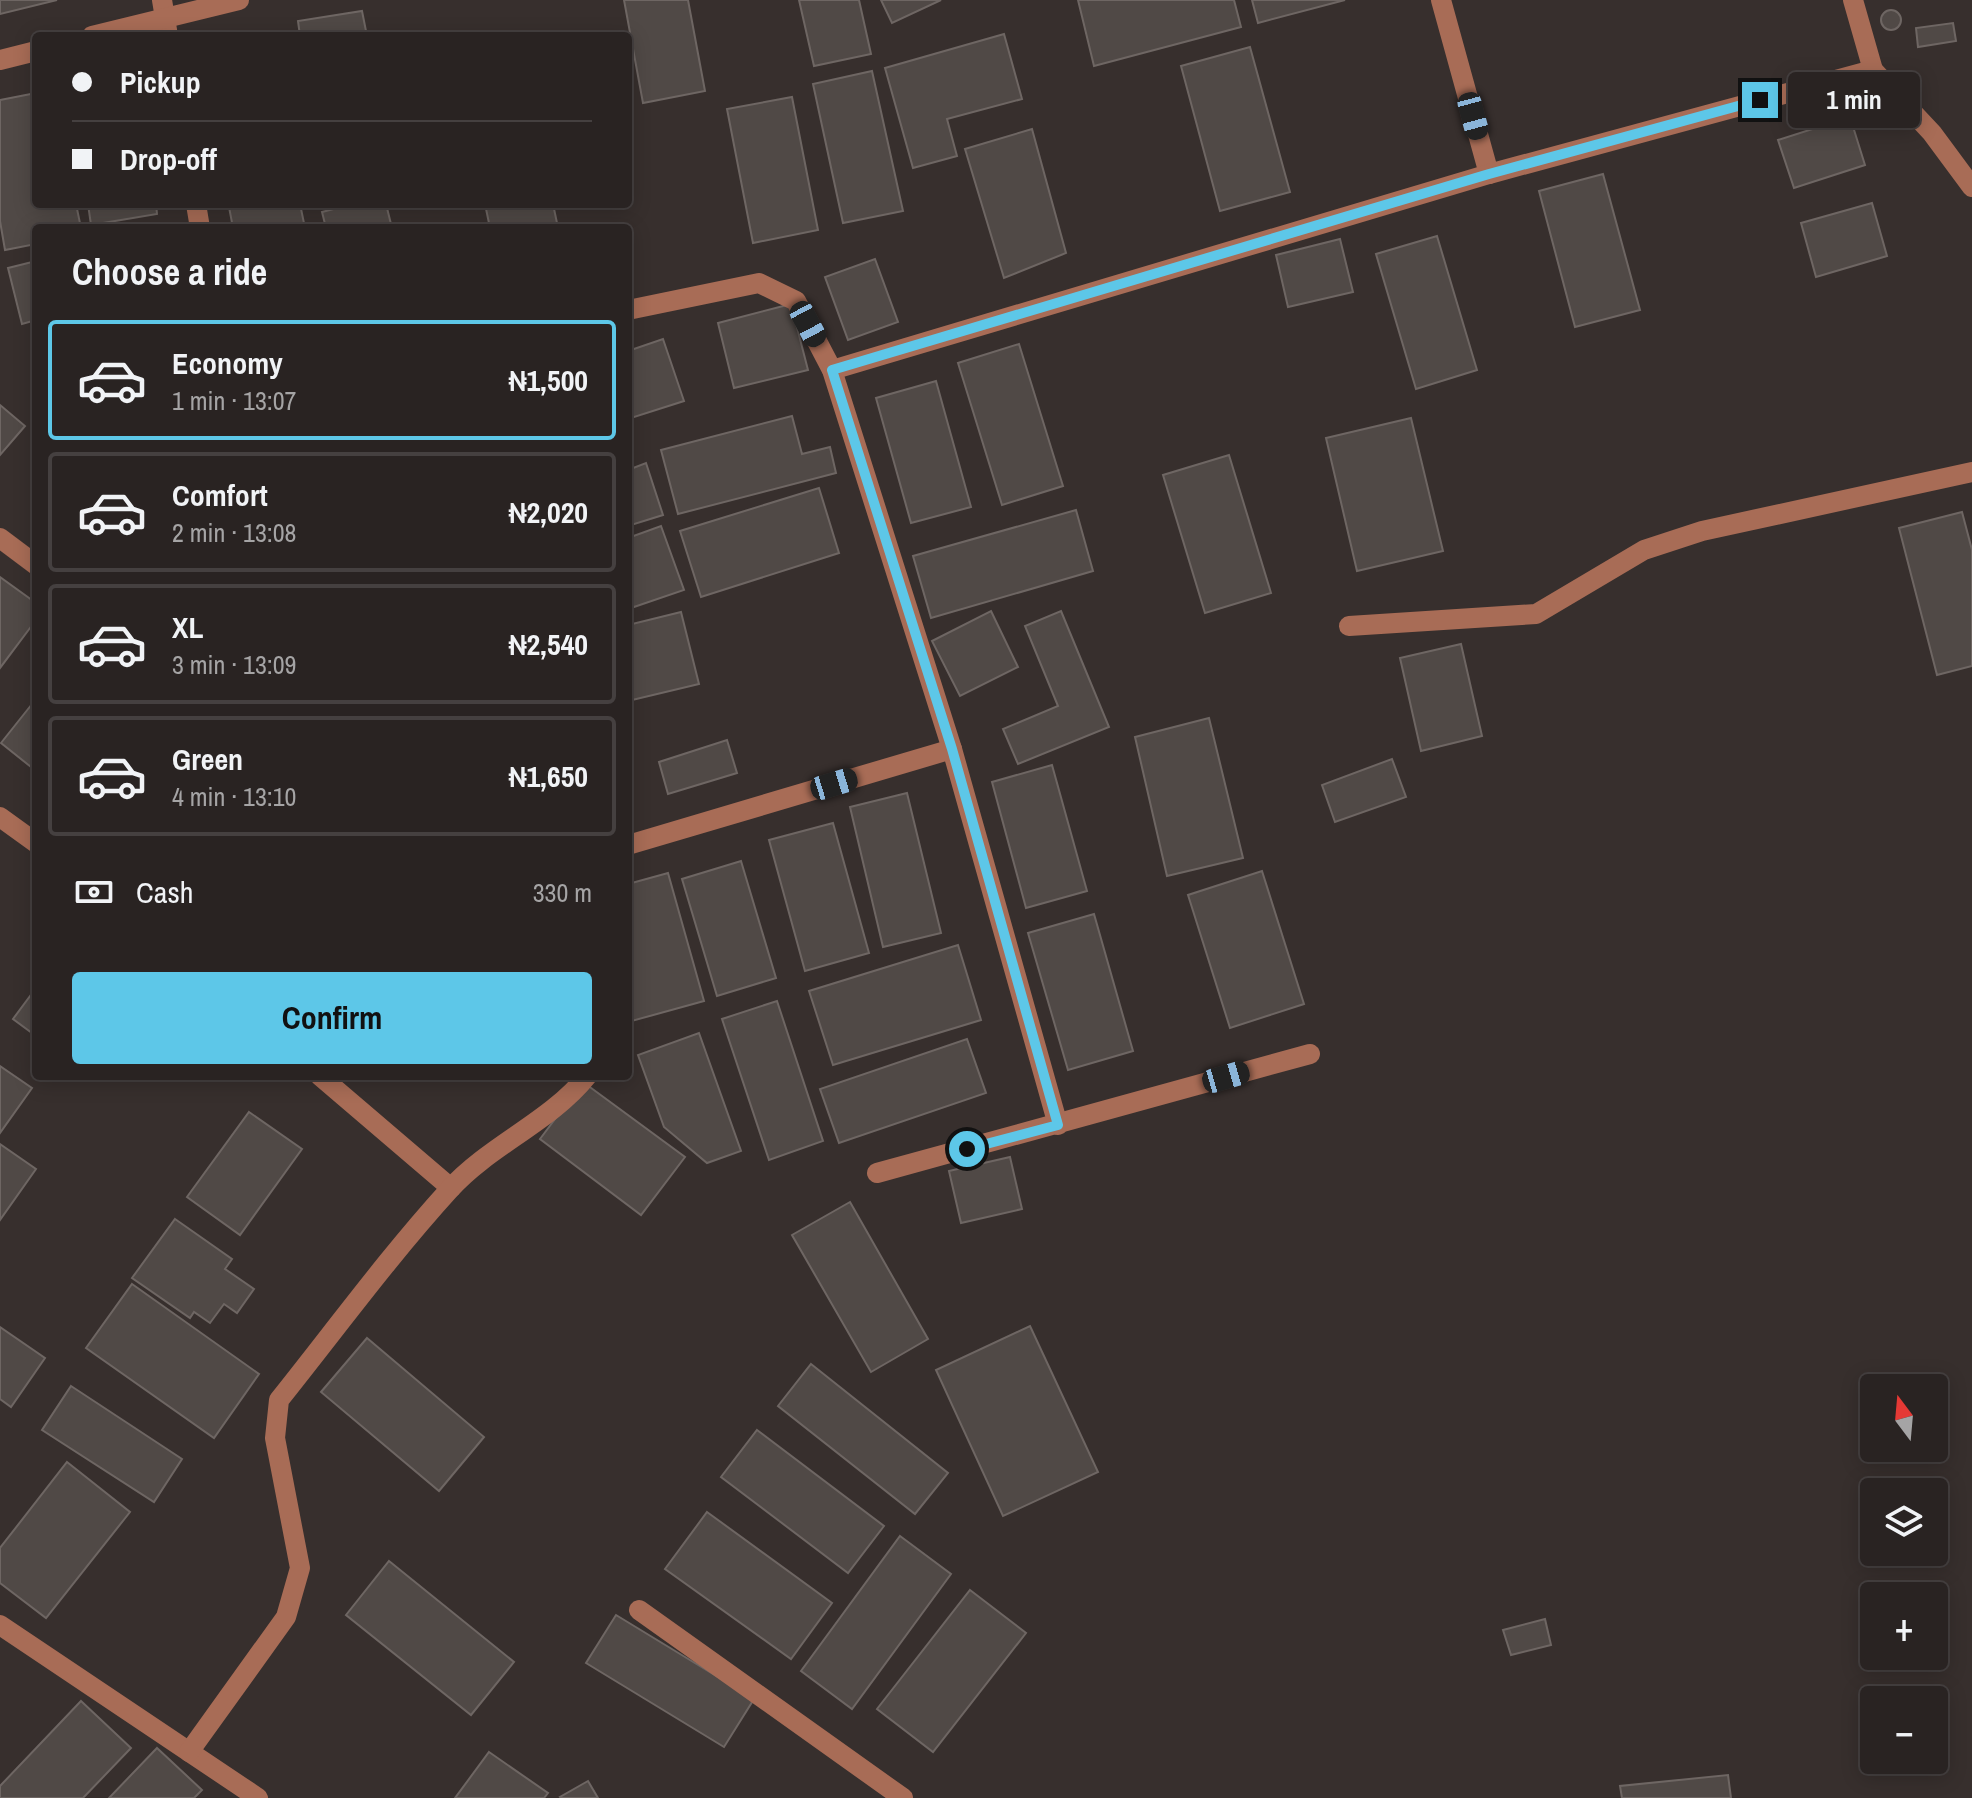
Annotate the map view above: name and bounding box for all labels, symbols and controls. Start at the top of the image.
text: Pickup [120,62,201,102]
callout: 1 min [1788,72,1920,128]
route end [1742,82,1778,118]
text: 1 min [1826,82,1882,117]
car [1455,90,1491,142]
text: Drop-off [120,139,217,179]
text: Choose a ride [72,248,267,296]
car [786,297,830,351]
text: Economy [172,343,283,383]
icon: car [76,344,148,416]
text: ₦1,500 [509,360,588,400]
text: 1 min · 13:07 [172,383,296,418]
text: Comfort [172,475,268,515]
icon: car [76,476,148,548]
text: ₦2,020 [509,492,588,532]
text: 2 min · 13:08 [172,515,296,550]
text: XL [172,607,203,647]
icon: car [76,608,148,680]
text: ₦2,540 [509,624,588,664]
text: 3 min · 13:09 [172,647,296,682]
text: Green [172,739,243,779]
icon: car [76,740,148,812]
text: ₦1,650 [509,756,588,796]
car [808,766,860,802]
text: 4 min · 13:10 [172,779,296,814]
icon: cash [72,870,116,914]
text: Cash [136,872,193,912]
text: 330 m [533,875,592,910]
button: Confirm [72,972,592,1064]
car [1200,1059,1252,1095]
route start [949,1131,985,1167]
north arrow [1860,1374,1948,1462]
map controls [1860,1374,1948,1774]
button: layers [1860,1478,1948,1566]
button: + [1860,1582,1948,1670]
button: − [1860,1686,1948,1774]

